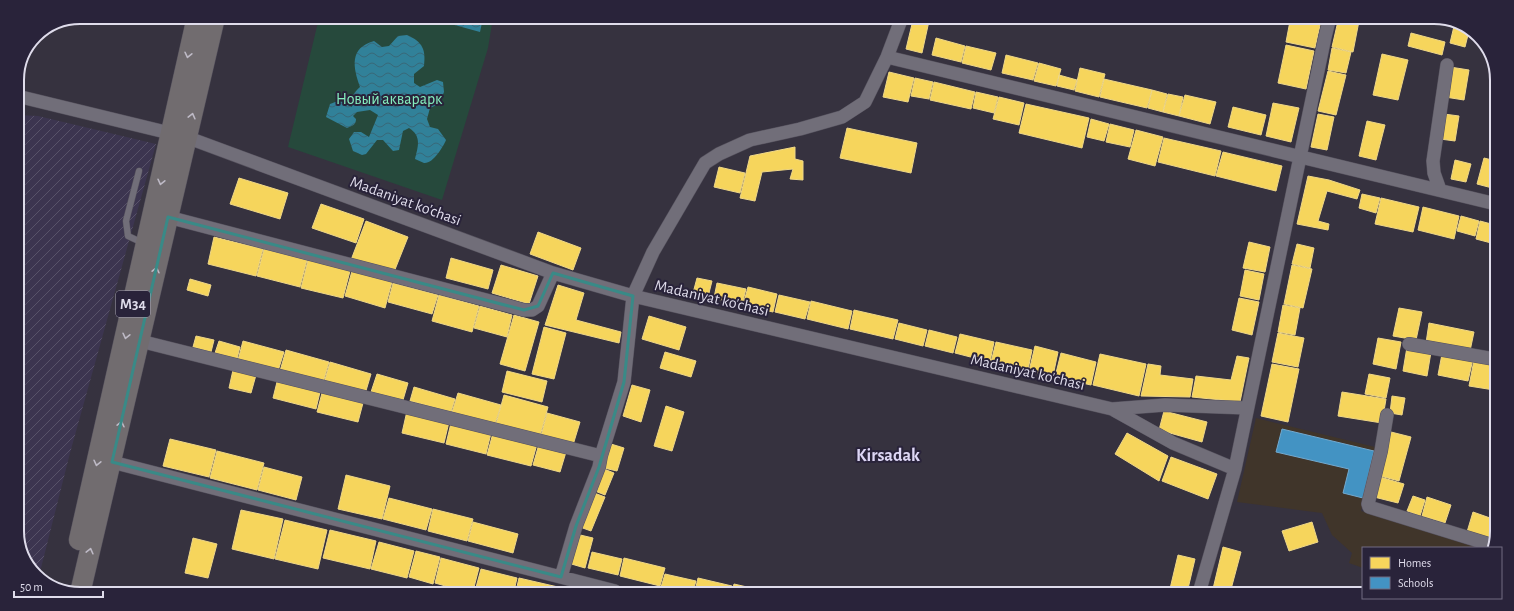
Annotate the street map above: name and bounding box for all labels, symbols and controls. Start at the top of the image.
one-way arrow [185,52,193,59]
park label: Новый акварарк [336,91,443,107]
one-way arrow [187,113,196,120]
street label: Madaniyat ko'chasi [348,173,463,229]
one-way arrow [157,179,165,186]
one-way arrow [151,267,159,273]
street label: Madaniyat ko'chasi [653,277,771,320]
road number: M34 [116,291,150,317]
one-way arrow [122,333,130,340]
street label: Madaniyat ko'chasi [969,351,1087,394]
one-way arrow [116,421,124,428]
district label: Kirsadak [856,447,920,465]
one-way arrow [93,460,101,466]
legend [1362,547,1502,599]
one-way arrow [86,548,94,555]
text: Homes [1398,557,1431,569]
scale bar [14,573,103,599]
text: Schools [1398,577,1433,589]
text: 50 m [20,581,43,593]

